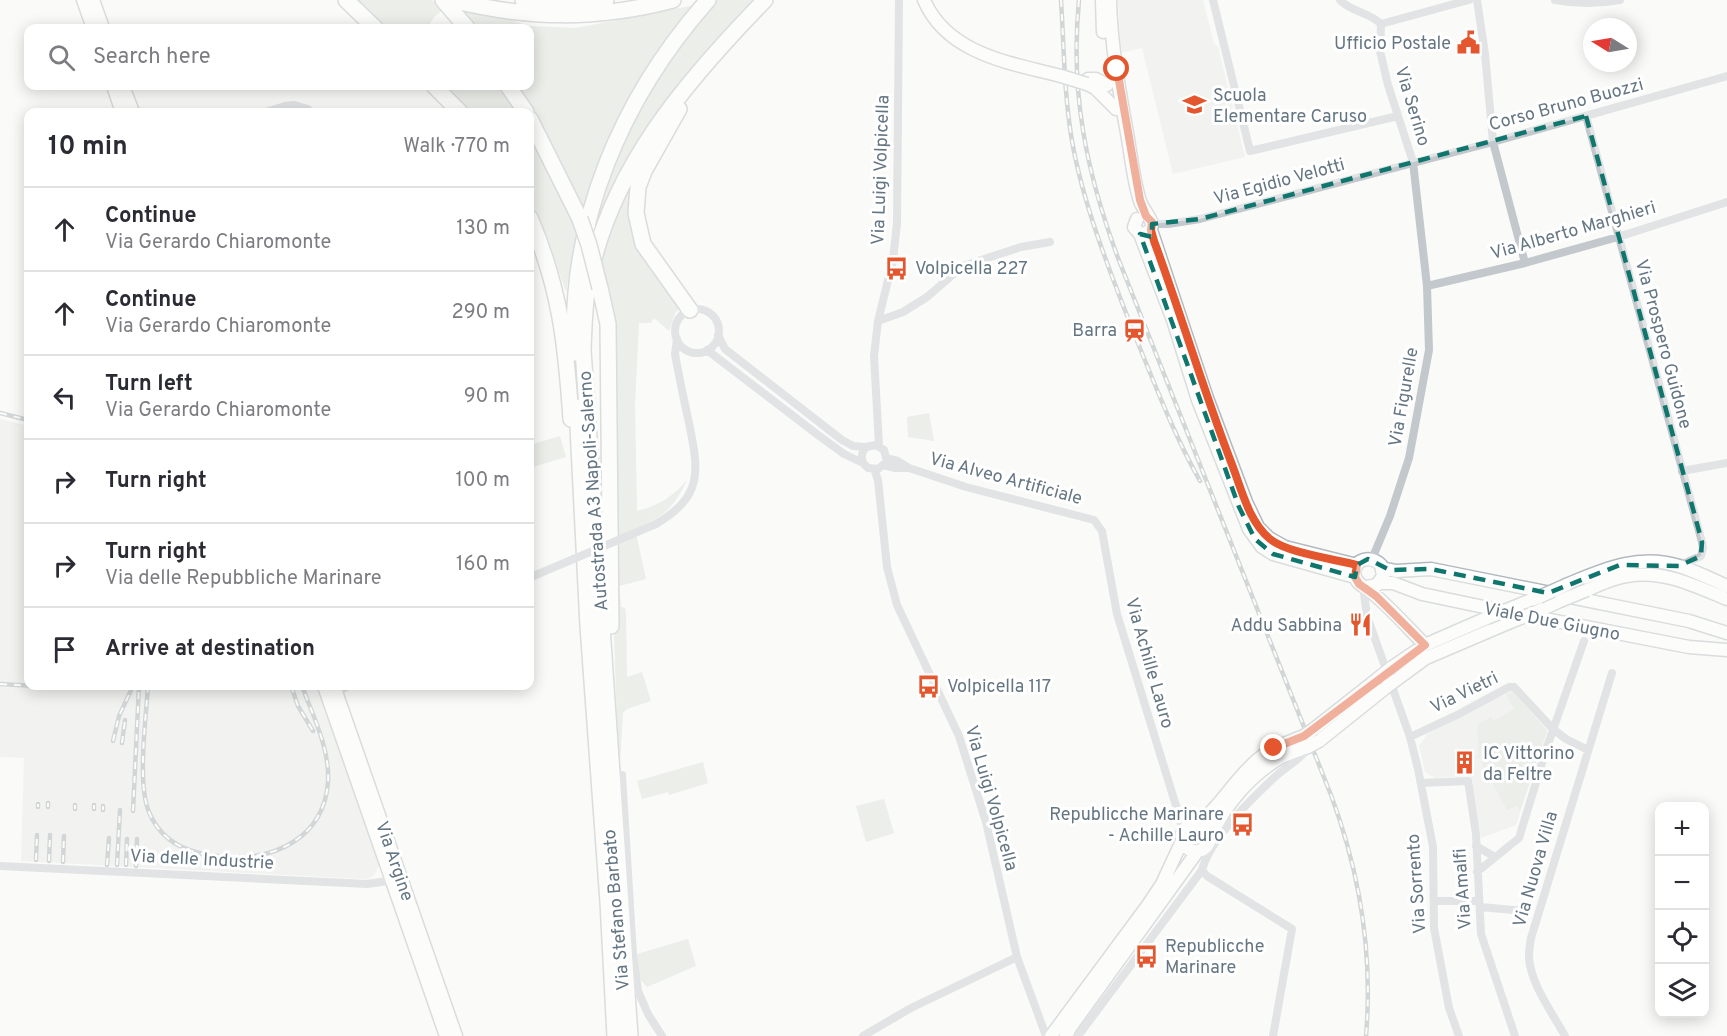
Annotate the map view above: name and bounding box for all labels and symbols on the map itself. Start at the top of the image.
north arrow [1583,18,1637,72]
public building icon: Ufficio Postale [1456,30,1482,56]
place label: Ufficio Postale [1334,33,1451,56]
route start [1103,55,1129,81]
street label: Via Serino [1389,64,1435,149]
street label: Corso Bruno Buozzi [1487,74,1646,137]
place label: Scuola Elementare Caruso [1213,85,1367,129]
school or university icon: Scuola Elementare Caruso [1182,92,1208,118]
street label: Via Luigi Volpicella [867,95,896,246]
street label: Via Egidio Velotti [1211,154,1348,211]
street label: Via Alberto Marghieri [1488,197,1659,266]
bus stop icon: Volpicella 227 [884,255,910,281]
street label: Via Prospero Guidone [1629,257,1696,432]
place label: Volpicella 227 [915,258,1028,281]
station icon: Barra [1122,317,1148,343]
place label: Barra [1072,320,1117,343]
street label: Via Figurelle [1384,346,1425,449]
street label: Autostrada A3 Napoli-Salerno [575,370,614,612]
street label: Via Alveo Artificiale [927,448,1085,511]
street label: Via Achille Lauro [1119,595,1178,731]
street label: Viale Due Giugno [1482,598,1622,647]
restaurant icon: Addu Sabbina [1347,612,1373,638]
place label: Addu Sabbina [1231,615,1342,638]
street label: Via Vietri [1427,667,1502,720]
bus stop icon: Volpicella 117 [916,673,942,699]
place label: Volpicella 117 [947,676,1051,699]
street label: Via Luigi Volpicella [959,723,1022,874]
route end [1260,734,1286,760]
place label: IC Vittorino da Feltre [1483,743,1575,787]
building icon: IC Vittorino da Feltre [1452,750,1478,776]
place label: Republicche Marinare - Achille Lauro [1049,804,1224,848]
street label: Via Nuova Villa [1509,809,1564,930]
bus stop icon: Republicche Marinare - Achille Lauro [1229,811,1255,837]
street label: Via Argine [369,819,418,904]
street label: Via Stefano Barbato [599,828,636,991]
street label: Via Sorrento [1403,833,1432,935]
street label: Via delle Industrie [129,845,275,876]
street label: Via Amalfi [1449,847,1478,930]
place label: Republicche Marinare [1165,936,1264,980]
bus stop icon: Republicche Marinare [1134,943,1160,969]

